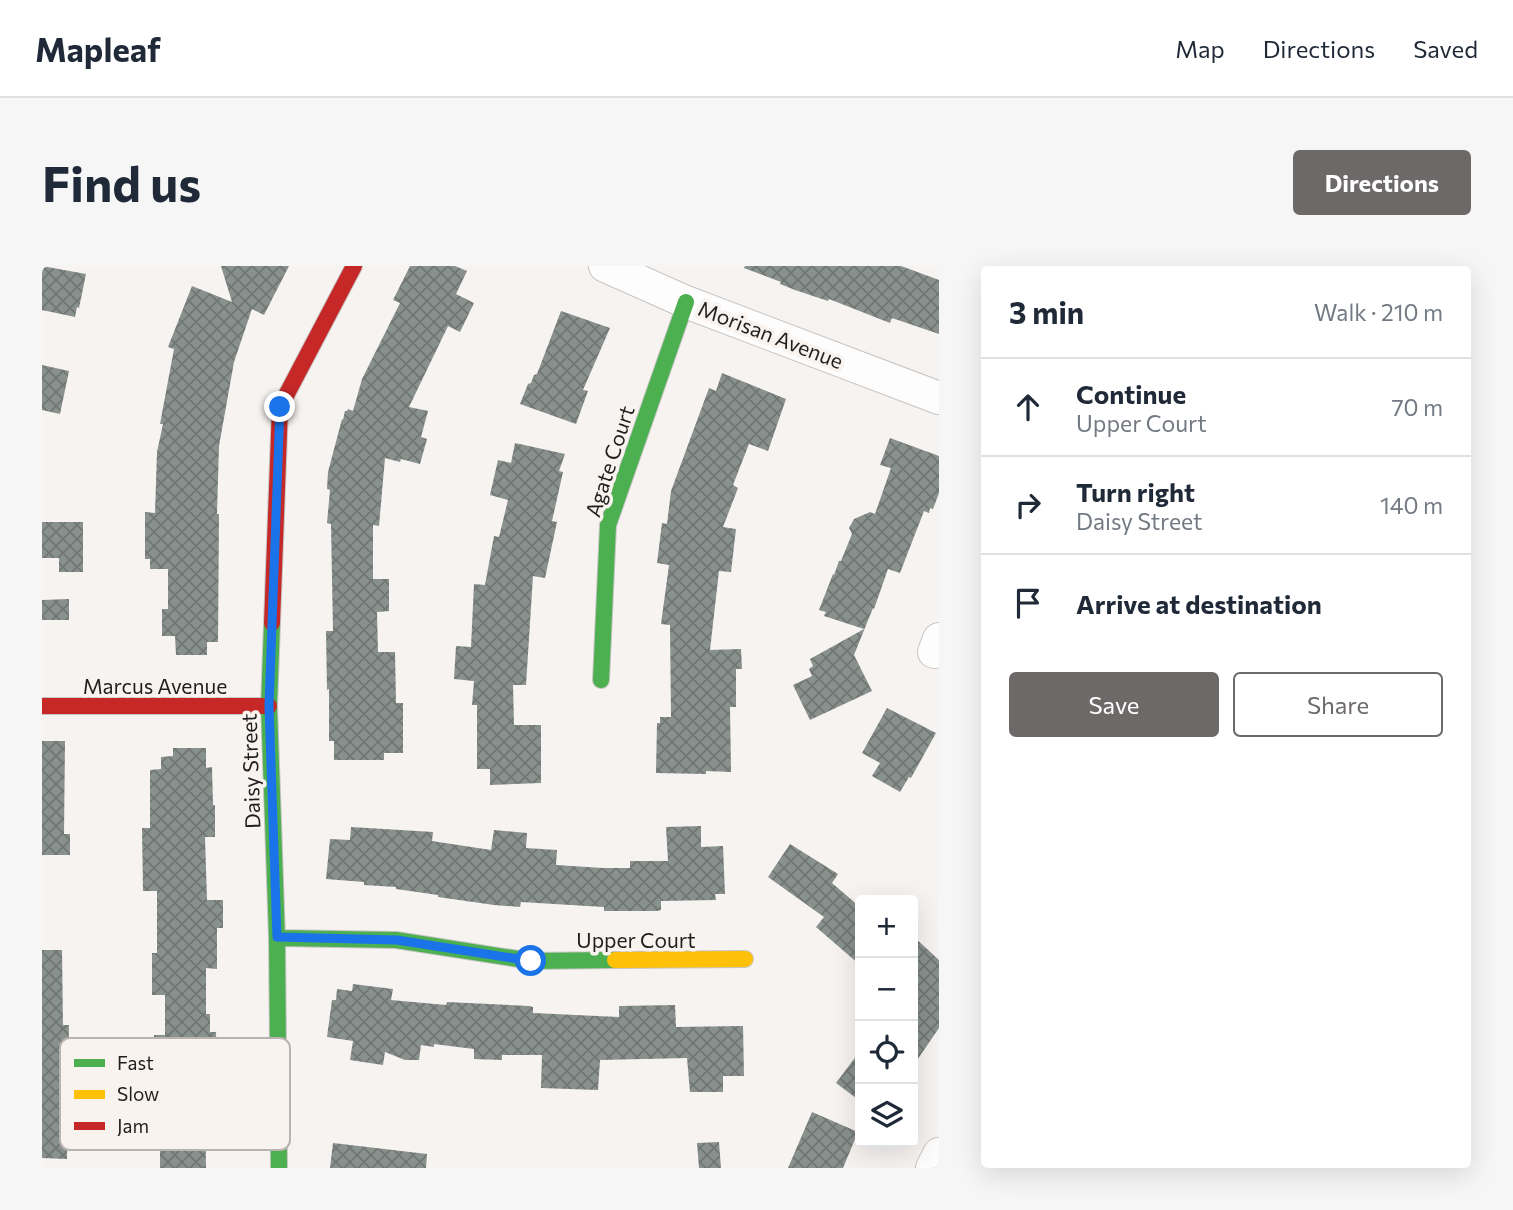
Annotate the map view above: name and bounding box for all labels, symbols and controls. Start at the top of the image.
text: Mapleaf [35,28,161,69]
text: Map [1175,34,1225,63]
text: Directions [1263,34,1375,63]
text: Saved [1413,34,1478,63]
button: Directions [1293,150,1471,215]
text: Find us [42,152,201,212]
text: 3 min [1009,293,1084,330]
street label: Morisan Avenue [695,295,847,373]
text: Walk · 210 m [1314,298,1443,326]
text: Continue [1076,378,1186,409]
icon: ahead [1009,388,1047,426]
route end [264,391,295,422]
text: 70 m [1391,393,1443,421]
street label: Agate Court [579,402,639,520]
text: Upper Court [1076,409,1207,437]
text: Turn right [1076,476,1195,507]
icon: right [1009,486,1047,524]
text: 140 m [1380,491,1443,519]
text: Daisy Street [1076,507,1202,535]
icon: arrive [1009,584,1047,622]
text: Arrive at destination [1076,588,1322,619]
button: Save [1009,672,1219,737]
button: Share [1233,672,1443,737]
street label: Marcus Avenue [83,673,227,698]
street label: Daisy Street [235,713,265,829]
map controls [855,895,918,1147]
button: + [855,895,918,958]
street label: Upper Court [576,927,696,952]
route start [515,945,546,976]
button: − [855,958,918,1021]
button: locate [855,1021,918,1084]
legend [60,1038,290,1150]
text: Fast [117,1051,154,1074]
text: Slow [117,1082,159,1105]
button: layers [855,1084,918,1147]
text: Jam [117,1114,149,1137]

